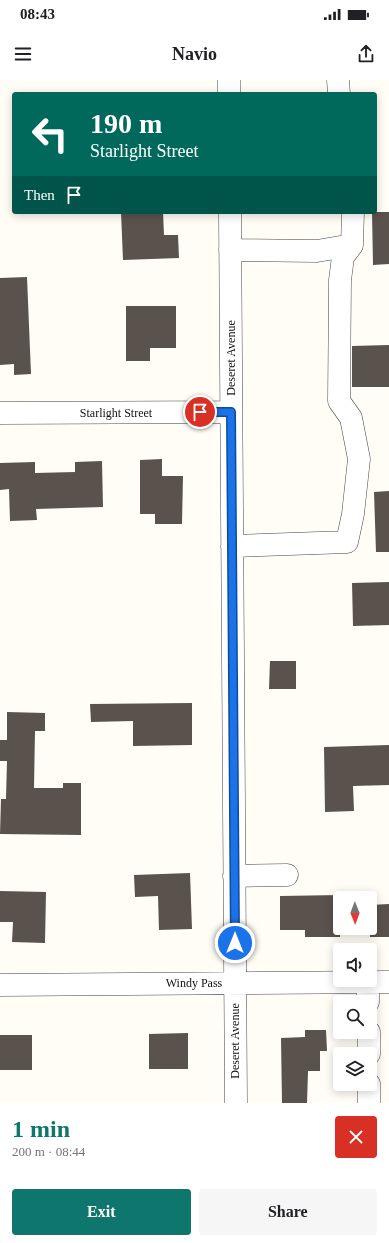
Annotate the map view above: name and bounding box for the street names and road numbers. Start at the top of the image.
street label: Deseret Avenue [224,320,238,396]
street label: Starlight Street [80,406,153,420]
street label: Windy Pass [166,976,223,990]
street label: Deseret Avenue [228,1003,242,1079]

